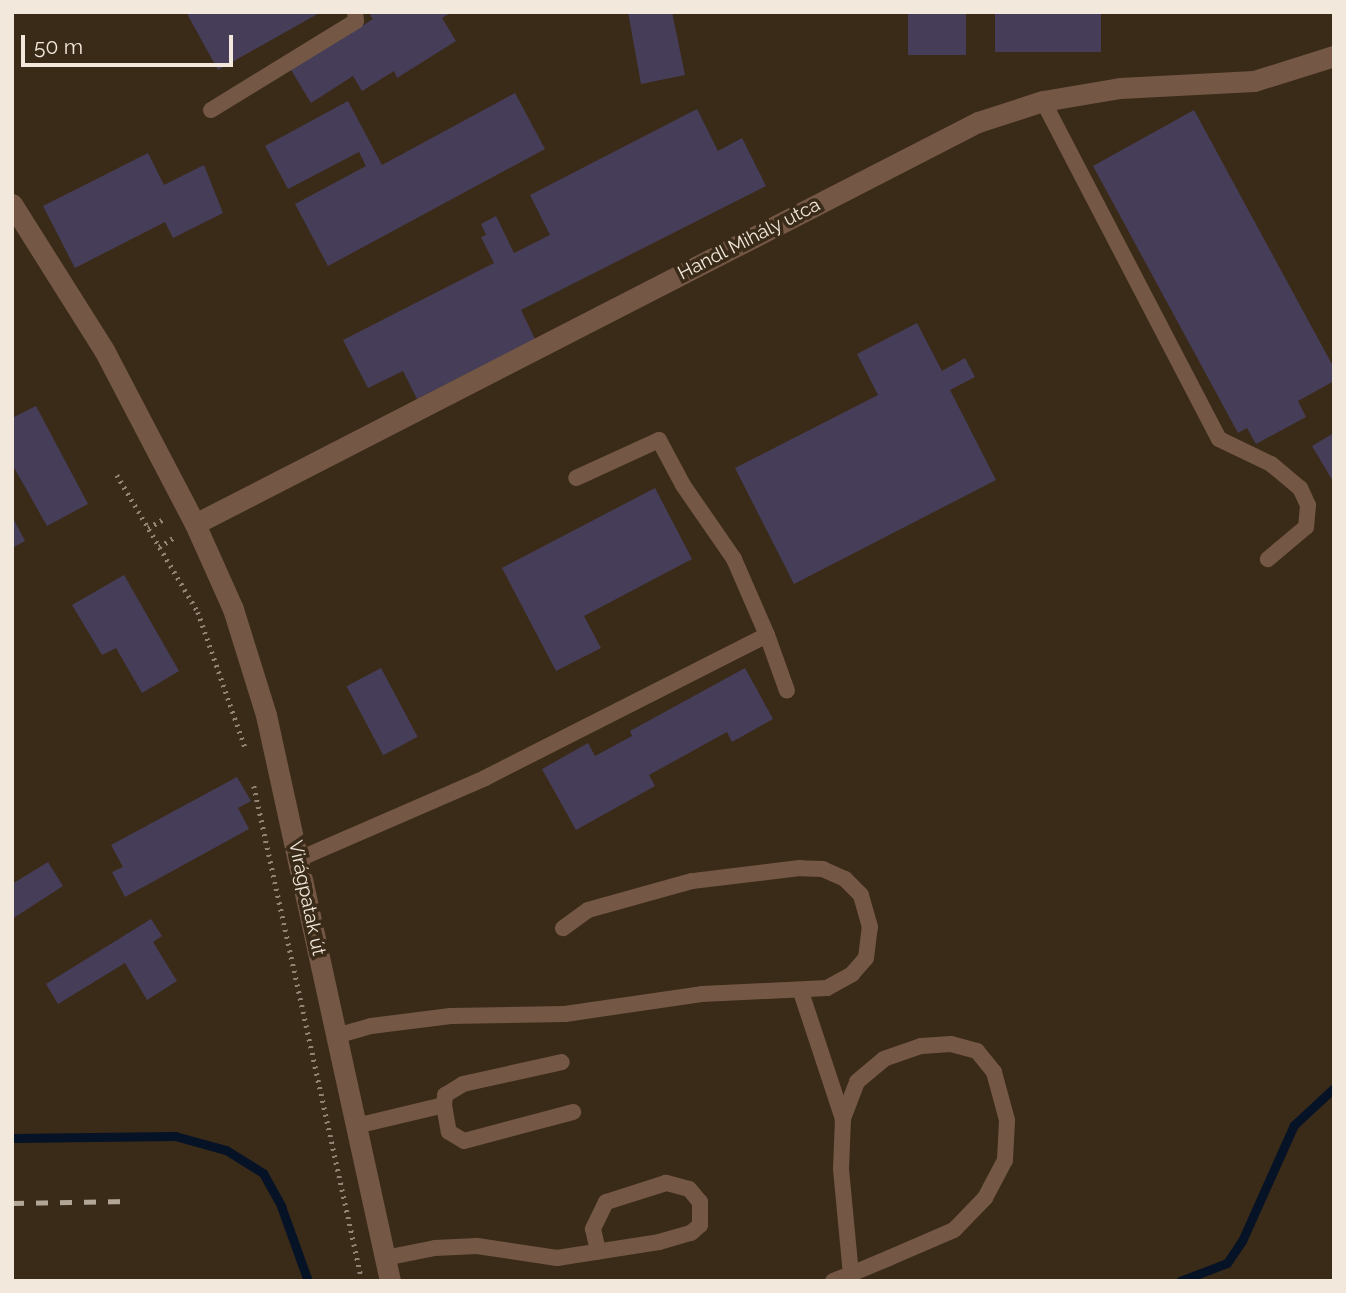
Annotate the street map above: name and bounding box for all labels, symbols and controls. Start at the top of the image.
scale bar [24,21,236,65]
text: 50 m [34,34,83,59]
street label: Handl Mihály utca [674,193,824,285]
street label: Virágpatak út [284,838,330,958]

